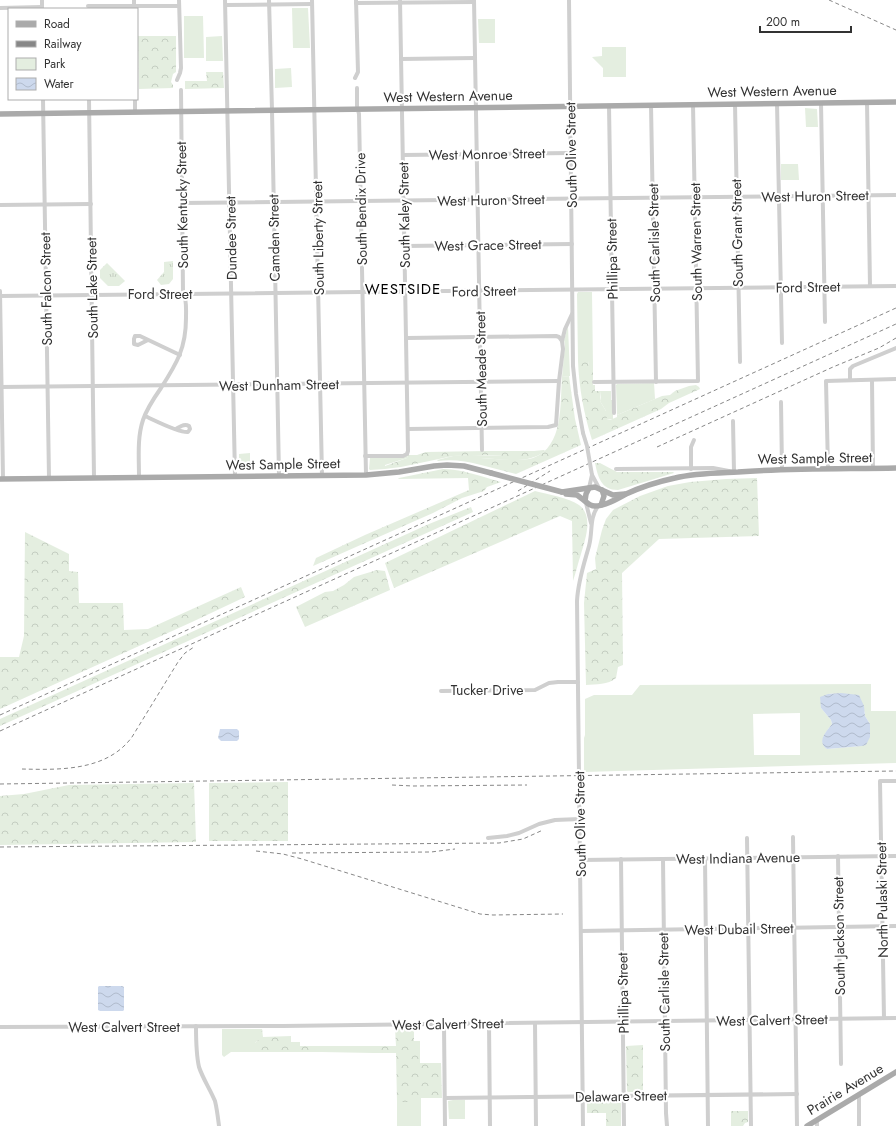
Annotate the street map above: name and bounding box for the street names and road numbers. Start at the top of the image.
street label: West Western Avenue [707,80,837,102]
street label: West Western Avenue [383,85,513,107]
street label: South Olive Street [560,101,582,208]
street label: South Kentucky Street [171,141,193,269]
street label: West Monroe Street [429,143,546,165]
street label: South Bendix Drive [350,152,372,266]
street label: South Kaley Street [393,161,415,268]
street label: South Grant Street [726,178,748,287]
street label: South Liberty Street [307,180,329,295]
street label: South Warren Street [685,182,707,301]
street label: South Carlisle Street [643,183,665,303]
street label: West Huron Street [761,185,870,207]
street label: West Huron Street [437,189,546,211]
street label: Camden Street [263,193,285,282]
street label: Dundee Street [220,195,242,280]
street label: Phillipa Street [601,218,623,300]
street label: South Falcon Street [35,231,57,346]
street label: West Grace Street [434,234,542,256]
street label: South Lake Street [81,237,103,339]
street label: Ford Street [776,276,841,298]
street label: Ford Street [452,280,517,302]
street label: Ford Street [128,284,193,304]
street label: South Meade Street [470,310,492,427]
street label: West Dunham Street [219,374,340,396]
street label: West Sample Street [758,447,873,469]
street label: West Sample Street [226,453,341,475]
street label: Tucker Drive [451,680,523,700]
street label: South Olive Street [569,770,591,877]
street label: North Pulaski Street [871,841,893,958]
street label: West Indiana Avenue [676,847,800,869]
street label: South Jackson Street [828,876,850,996]
street label: West Dubail Street [684,918,794,940]
street label: South Carlisle Street [653,932,675,1052]
street label: Phillipa Street [612,952,634,1034]
street label: West Calvert Street [716,1009,829,1031]
street label: West Calvert Street [392,1013,505,1035]
street label: West Calvert Street [68,1017,180,1037]
street label: Prairie Avenue [803,1058,887,1120]
street label: Delaware Street [575,1085,668,1107]

